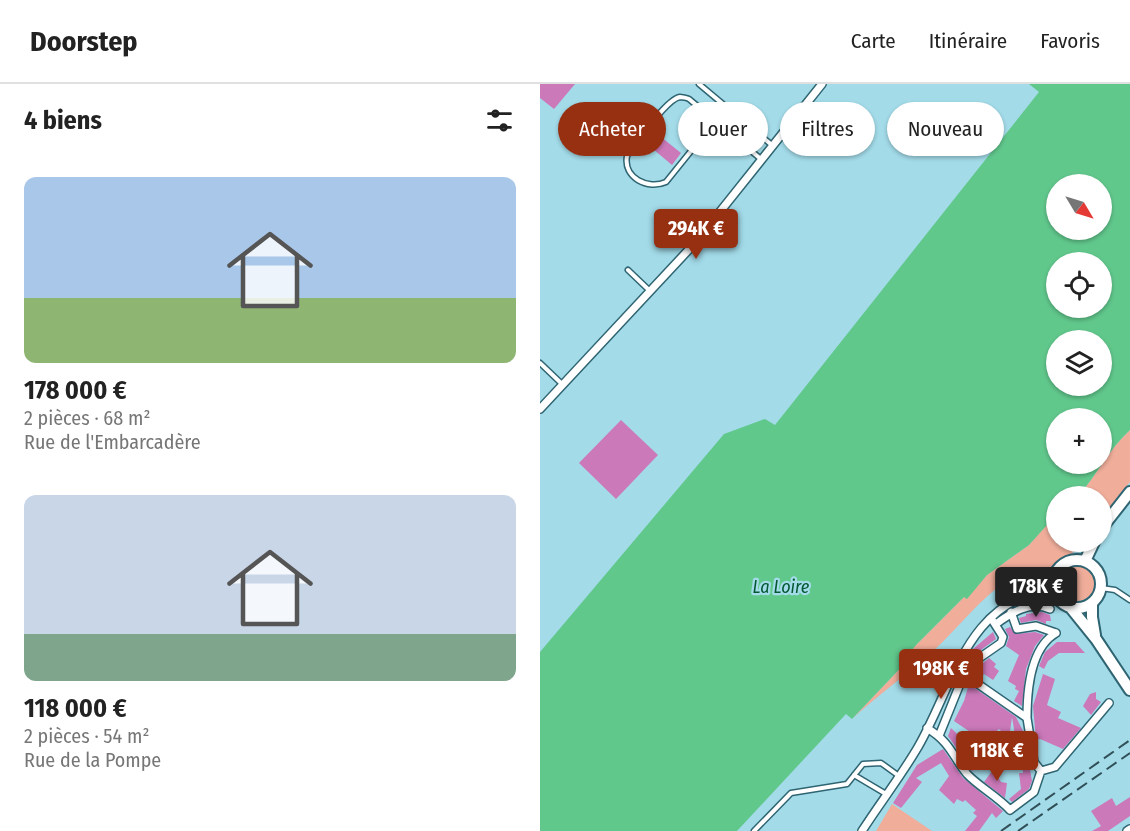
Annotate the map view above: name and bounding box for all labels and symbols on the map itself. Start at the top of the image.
north arrow [1046,174,1112,240]
pin: 294K € [647,209,745,260]
pin: 178K € [987,567,1085,618]
water label: La Loire [753,576,810,598]
pin: 198K € [892,649,990,700]
pin: 118K € [948,731,1046,782]

